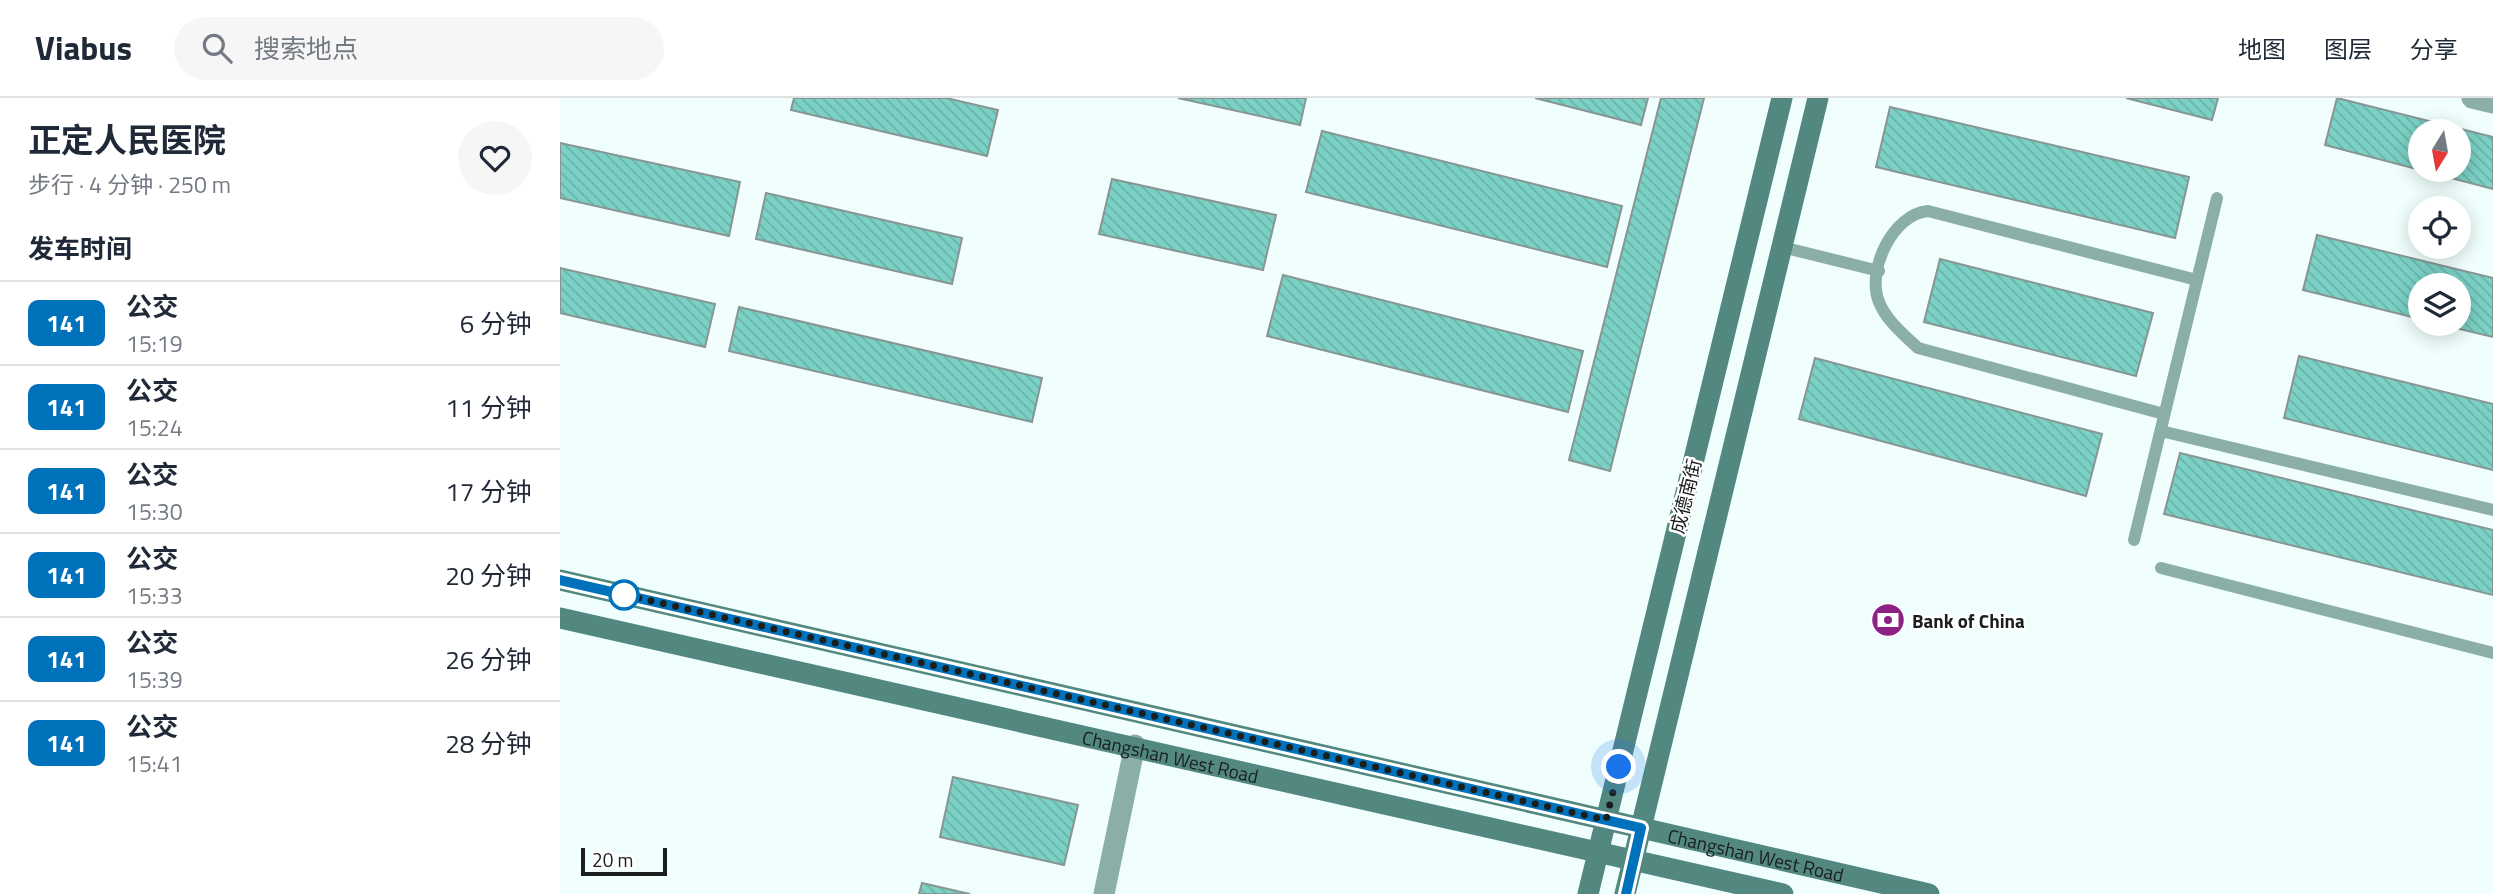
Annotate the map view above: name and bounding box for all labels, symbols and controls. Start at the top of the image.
search box [174,17,664,80]
text: Viabus [35,23,132,73]
icon: search [198,29,236,67]
text: 搜索地点 [254,29,358,68]
text: 地图 [2238,31,2286,67]
text: 图层 [2324,31,2372,67]
text: 分享 [2410,31,2458,67]
text: 正定人民医院 [28,115,226,165]
north arrow [2408,119,2471,182]
map controls [2408,119,2471,336]
button: heart [458,121,532,195]
text: 步行 · 4 分钟 · 250 m [28,167,231,202]
button: locate [2408,196,2471,259]
text: 发车时间 [28,229,132,268]
button: layers [2408,273,2471,336]
text: 公交 [126,287,178,326]
text: 6 分钟 [460,304,532,343]
text: 141 [46,305,87,341]
text: 15:19 [126,326,183,361]
text: 公交 [126,371,178,410]
text: 11 分钟 [445,388,532,427]
text: 141 [46,389,87,425]
text: 15:24 [126,410,183,445]
text: 公交 [126,455,178,494]
street label: 成德南街 [1662,456,1708,536]
text: 17 分钟 [445,472,532,511]
text: 141 [46,473,87,509]
text: 15:30 [126,494,183,529]
text: 公交 [126,539,178,578]
text: 20 分钟 [445,556,532,595]
text: 141 [46,557,87,593]
text: 15:33 [126,578,183,613]
unlabelled marker [609,580,639,610]
bank icon: Bank of China [1869,601,1907,639]
place label: Bank of China [1912,606,2025,635]
text: 公交 [126,623,178,662]
text: 26 分钟 [445,640,532,679]
text: 141 [46,641,87,677]
text: 15:39 [126,662,183,697]
text: 公交 [126,707,178,746]
street label: Changshan West Road [1080,722,1262,790]
text: 28 分钟 [445,724,532,763]
text: 141 [46,725,87,761]
text: 15:41 [126,746,183,781]
your location [1601,749,1636,784]
street label: Changshan West Road [1665,820,1847,889]
scale bar [581,845,667,877]
text: 20 m [592,845,633,874]

